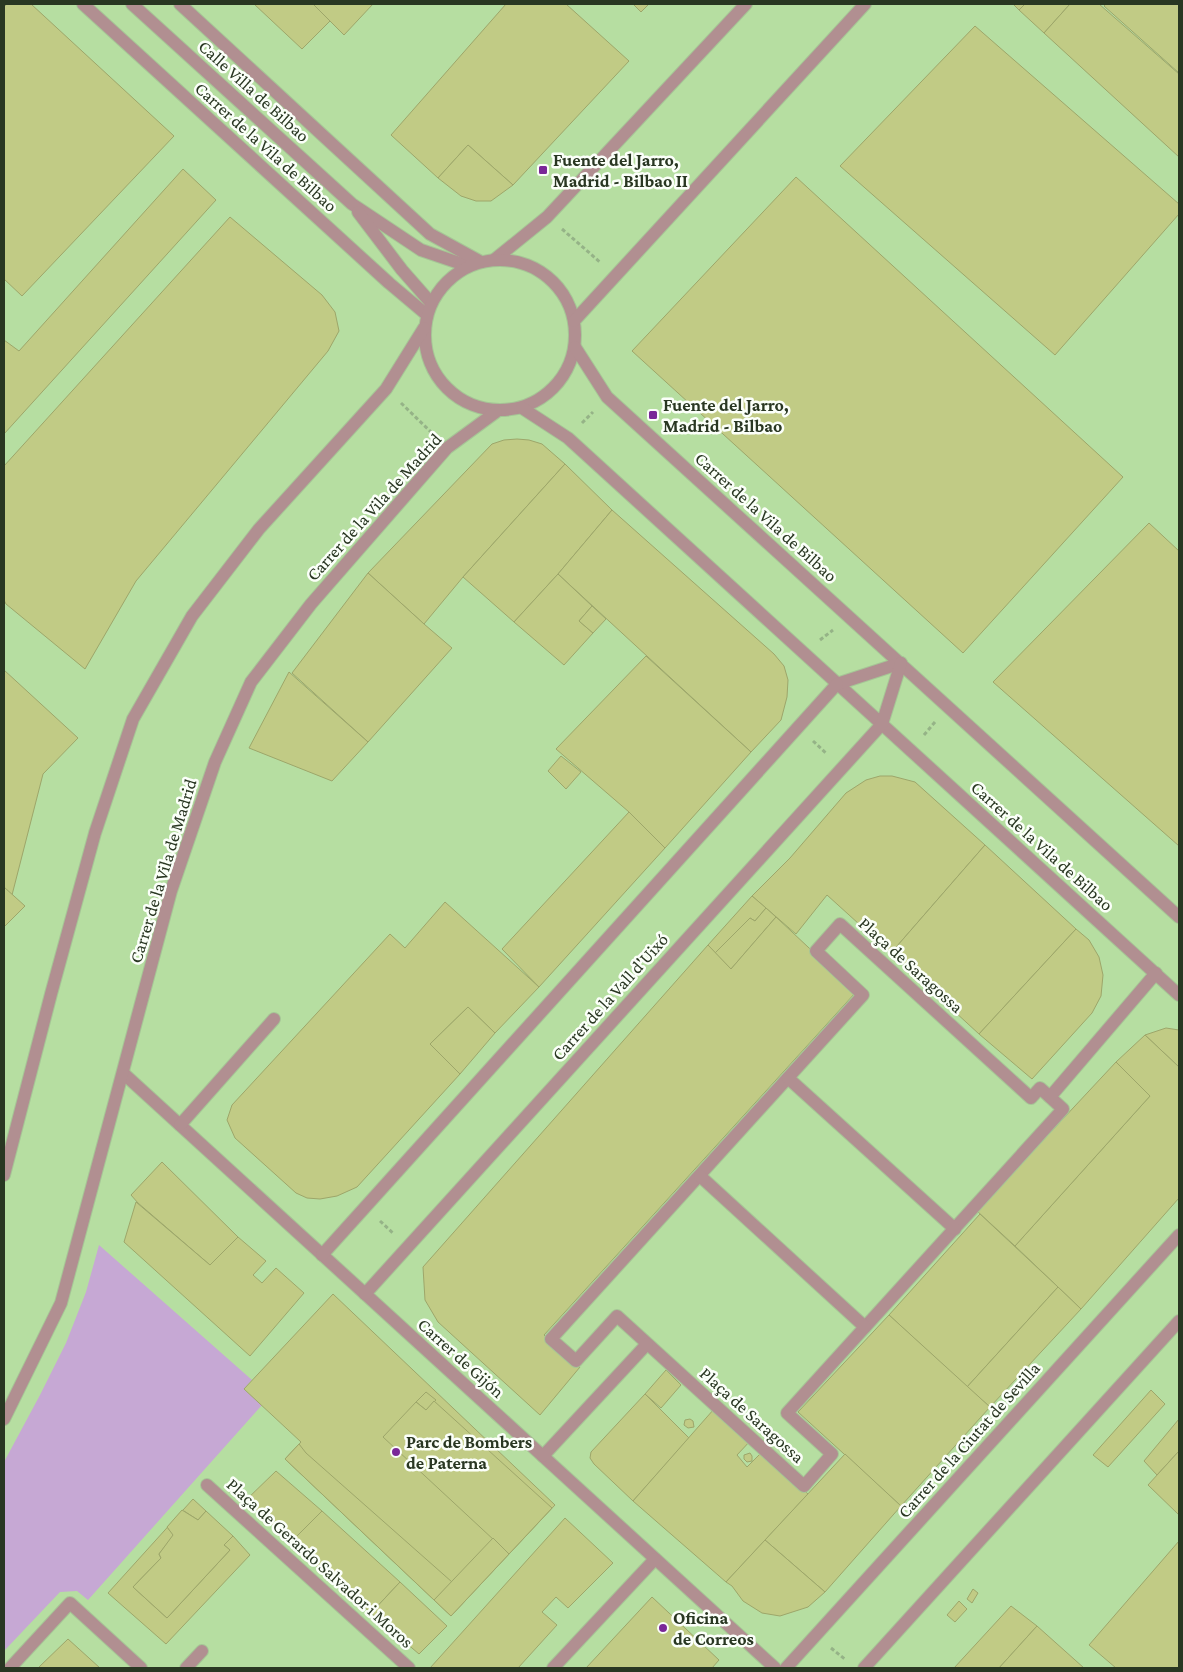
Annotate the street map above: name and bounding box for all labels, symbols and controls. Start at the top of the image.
street label: Calle Villa de Bilbao [195,36,314,146]
street label: Carrer de la Vila de Bilbao [191,78,341,216]
place label: Fuente del Jarro, Madrid - Bilbao II [553,150,688,191]
marker: Fuente del Jarro, Madrid - Bilbao II [537,164,549,176]
place label: Fuente del Jarro, Madrid - Bilbao [663,395,789,436]
marker: Fuente del Jarro, Madrid - Bilbao [647,409,659,421]
street label: Carrer de la Vila de Madrid [303,429,446,585]
street label: Carrer de la Vila de Bilbao [691,448,841,586]
street label: Carrer de la Vila de Madrid [125,776,201,965]
street label: Carrer de la Vila de Bilbao [967,777,1117,915]
street label: Plaça de Saragossa [855,913,967,1017]
street label: Carrer de la Vall d'Uixó [548,929,672,1065]
street label: Carrer de Gijón [413,1314,508,1403]
street label: Carrer de la Ciutat de Sevilla [894,1358,1044,1522]
street label: Plaça de Saragossa [696,1363,808,1467]
place label: Parc de Bombers de Paterna [406,1432,532,1473]
marker: Parc de Bombers de Paterna [390,1446,402,1458]
street label: Plaça de Gerardo Salvador i Moros [223,1474,417,1652]
place label: Oficina de Correos [673,1608,754,1649]
marker: Oficina de Correos [657,1622,669,1634]

